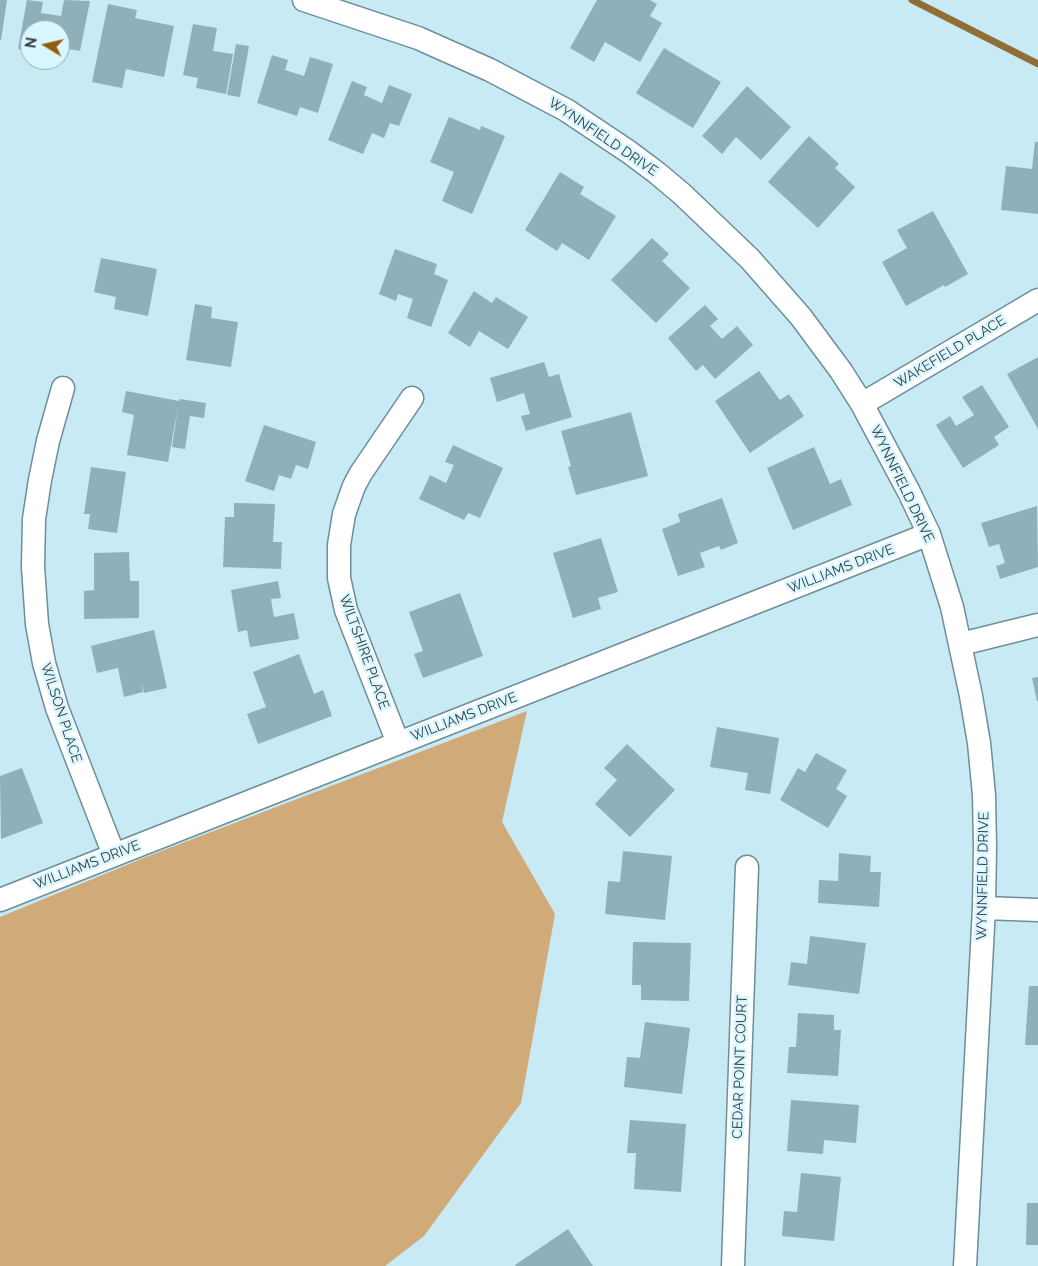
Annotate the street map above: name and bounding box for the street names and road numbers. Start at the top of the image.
street label: WYNNFIELD DRIVE [545,94,661,180]
street label: WAKEFIELD PLACE [891,312,1009,392]
street label: WYNNFIELD DRIVE [866,423,938,545]
street label: WILLIAMS DRIVE [786,541,896,597]
street label: WILTSHIRE PLACE [335,592,393,712]
street label: WILSON PLACE [37,661,85,765]
street label: WILLIAMS DRIVE [409,689,519,745]
street label: WYNNFIELD DRIVE [973,812,993,940]
street label: WILLIAMS DRIVE [32,837,142,893]
street label: CEDAR POINT COURT [729,995,751,1139]

